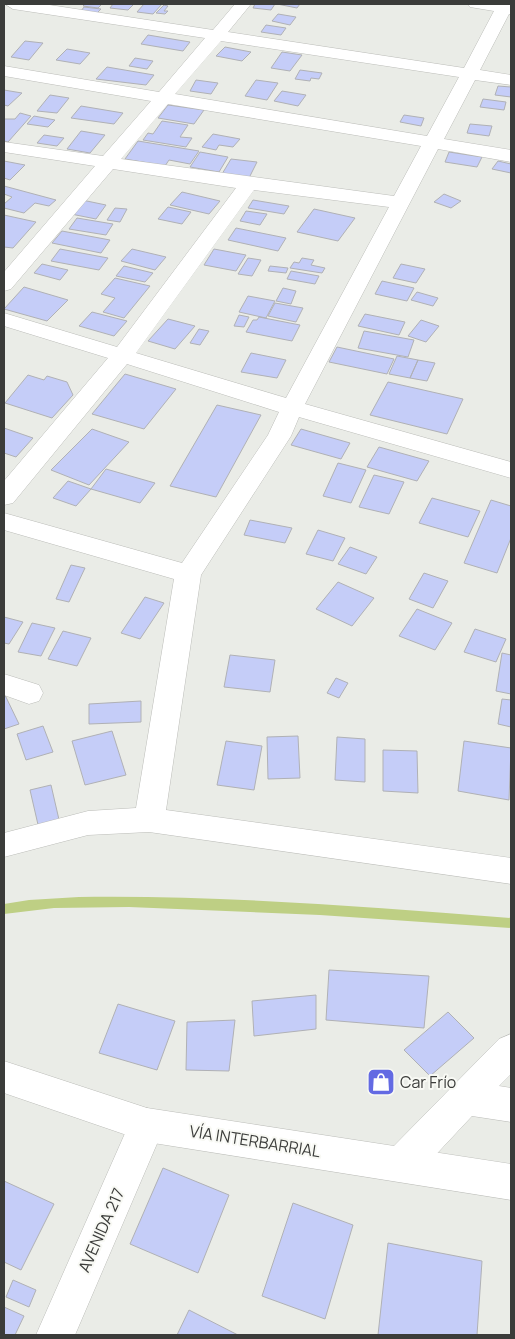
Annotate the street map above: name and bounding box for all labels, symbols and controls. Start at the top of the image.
shop icon: Car Frío [366,1067,396,1097]
place label: Car Frío [400,1071,456,1093]
street label: VÍA INTERBARRIAL [188,1120,322,1162]
street label: AVENIDA 217 [73,1185,129,1275]

